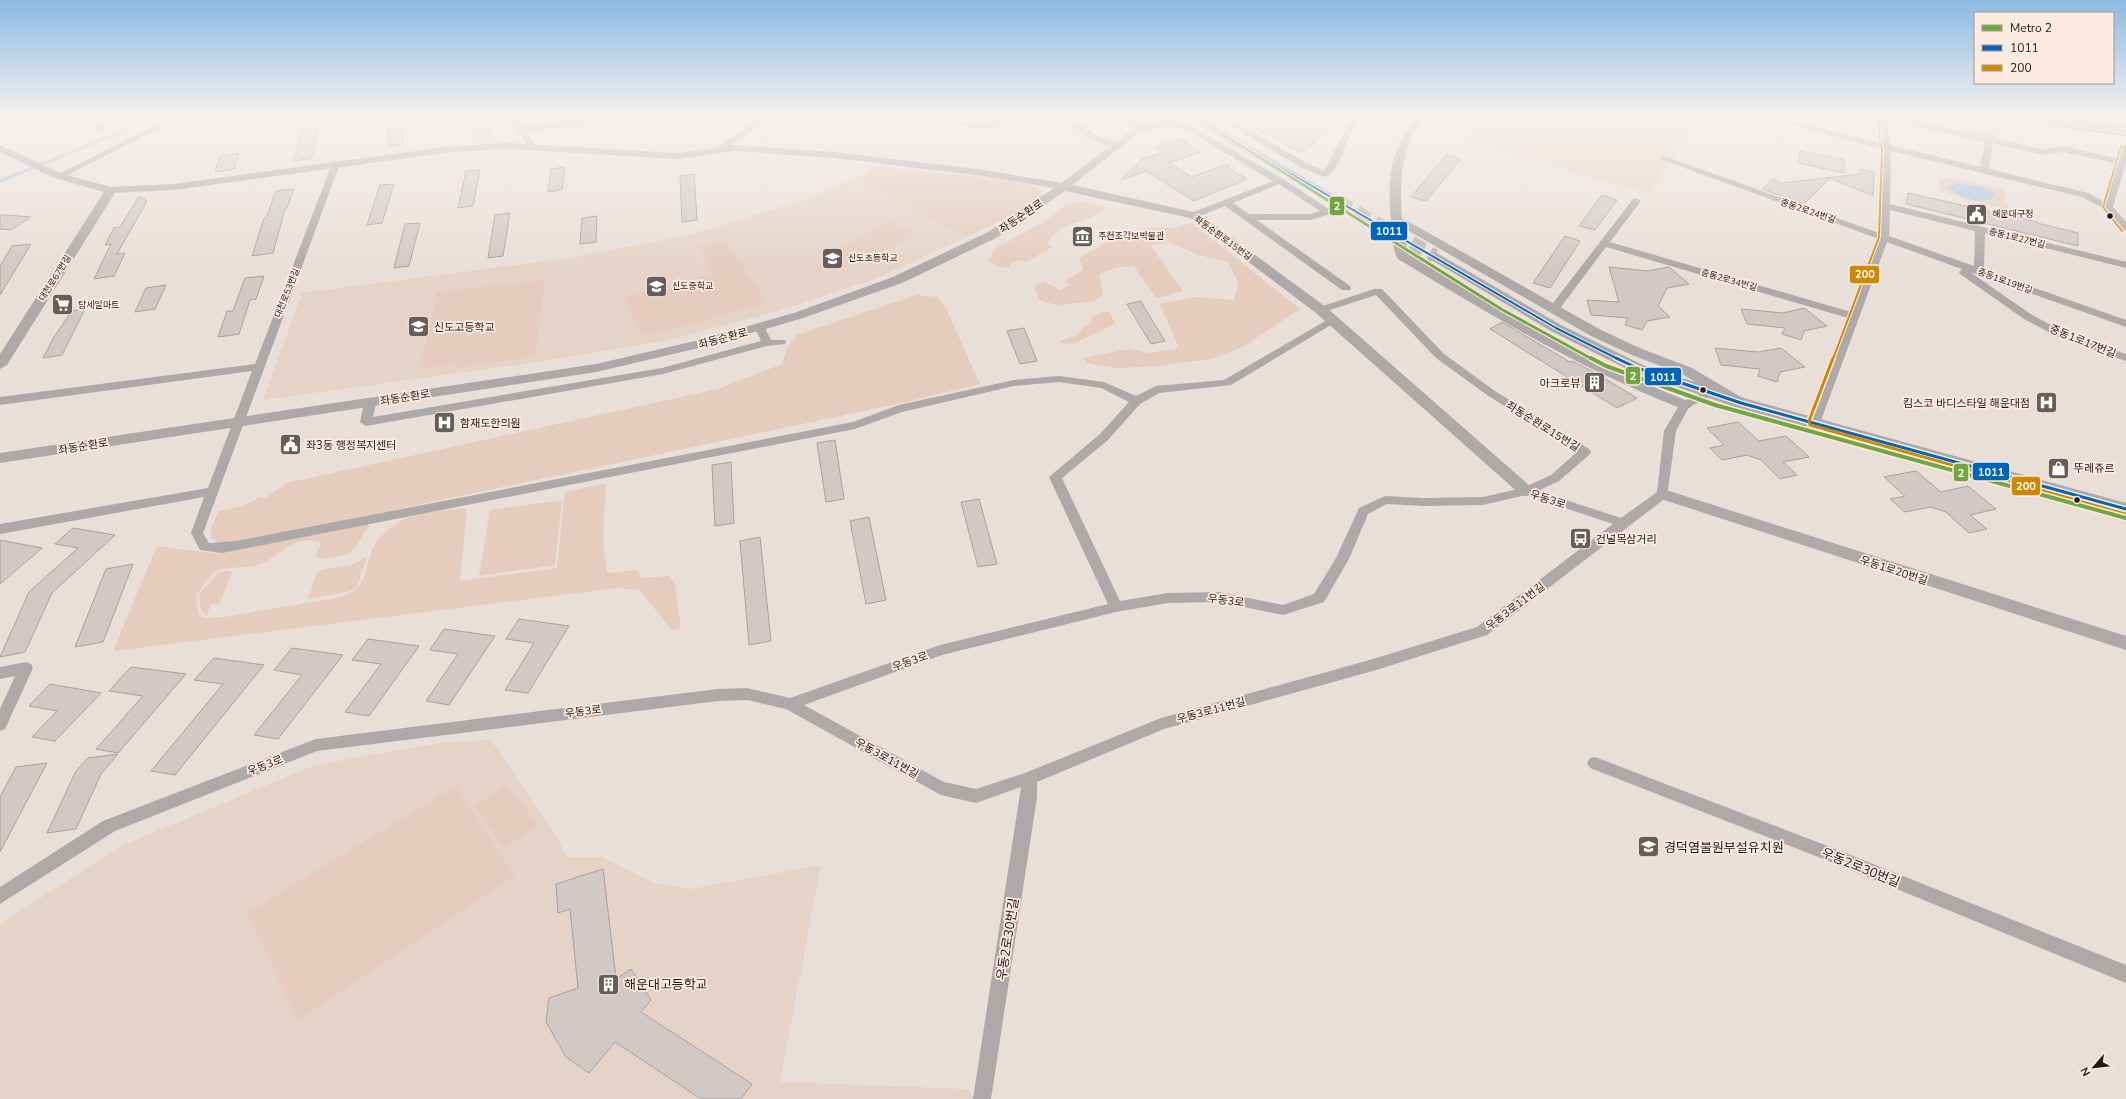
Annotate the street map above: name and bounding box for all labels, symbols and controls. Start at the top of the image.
legend [1974,12,2114,84]
text: Metro 2 [2010,20,2052,36]
text: 1011 [2010,40,2039,56]
text: 200 [2010,60,2032,76]
street label: 좌동순환로 [996,196,1046,237]
line badge: 2 [1329,196,1345,216]
street label: 중동2로24번길 [1779,196,1837,226]
text: 2 [1334,199,1341,214]
public building icon: 해운대구청 [1964,201,1990,227]
place label: 해운대구청 [1992,208,2033,220]
unlabelled marker [2105,211,2115,221]
street label: 좌동순환로15번길 [1192,213,1254,263]
line badge: 1011 [1370,221,1408,241]
museum icon: 주천조각보박물관 [1069,223,1095,249]
text: 1011 [1376,224,1402,239]
street label: 중동1로27번길 [1988,225,2046,251]
place label: 주천조각보박물관 [1098,230,1165,242]
school or university icon: 신도초등학교 [819,245,845,271]
place label: 신도초등학교 [848,252,898,264]
street label: 대천로67번길 [36,253,74,303]
line badge: 200 [1849,265,1880,284]
street label: 중동2로34번길 [1700,266,1758,294]
street label: 중동1로19번길 [1976,266,2034,296]
street label: 대천로53번길 [272,267,302,319]
text: 200 [1855,267,1875,282]
school or university icon: 신도중학교 [643,273,669,299]
place label: 신도중학교 [672,280,713,292]
supermarket icon: 탑세일마트 [49,292,75,318]
place label: 탑세일마트 [78,299,119,311]
school or university icon: 신도고등학교 [406,314,432,340]
place label: 신도고등학교 [434,320,495,335]
street label: 중동1로17번길 [2047,321,2118,362]
street label: 좌동순환로 [697,325,750,352]
line badge: 2 [1625,366,1641,385]
line badge: 1011 [1644,367,1682,386]
text: 2 [1630,369,1637,384]
building icon: 아크로뷰 [1582,370,1608,396]
text: 1011 [1650,370,1676,385]
place label: 아크로뷰 [1540,376,1580,391]
unlabelled marker [1698,385,1708,395]
street label: 좌동순환로 [379,386,431,409]
hospital icon: 킴스코 바디스타일 해운대점 [2033,390,2059,416]
place label: 킴스코 바디스타일 해운대점 [1903,396,2030,411]
street label: 좌동순환로15번길 [1503,398,1582,455]
hospital icon: 함재도한의원 [432,410,458,436]
place label: 함재도한의원 [460,416,521,431]
public building icon: 좌3동 행정복지센터 [277,432,303,458]
street label: 좌동순환로 [57,435,109,458]
place label: 좌3동 행정복지센터 [306,438,396,453]
shop icon: 뚜레쥬르 [2046,455,2072,481]
place label: 뚜레쥬르 [2074,461,2114,476]
line badge: 1011 [1972,462,2010,481]
line badge: 2 [1953,463,1969,482]
text: 1011 [1978,465,2004,480]
text: 2 [1958,466,1965,481]
line badge: 200 [2011,476,2041,496]
text: 200 [2016,479,2036,494]
street label: 우동3로 [1528,487,1568,512]
unlabelled marker [2072,495,2082,505]
bus stop icon: 건널목삼거리 [1567,526,1593,552]
place label: 건널목삼거리 [1596,532,1657,547]
street label: 우동1로20번길 [1858,552,1930,588]
street label: 우동3로11번길 [1483,579,1548,634]
street label: 우동3로 [1207,591,1245,610]
street label: 우동3로 [890,648,930,675]
street label: 우동3로11번길 [1175,694,1247,727]
street label: 우동3로 [564,702,602,721]
street label: 우동3로11번길 [852,735,921,782]
street label: 우동3로 [245,752,285,779]
school or university icon: 경덕염불원부설유치원 [1635,834,1661,860]
place label: 경덕염불원부설유치원 [1664,839,1784,857]
street label: 우동2로30번길 [1819,844,1903,892]
street label: 우동2로30번길 [993,897,1023,982]
building icon: 해운대고등학교 [596,971,622,997]
place label: 해운대고등학교 [624,976,708,994]
north arrow [2074,1047,2114,1087]
text: N [2077,1064,2094,1079]

